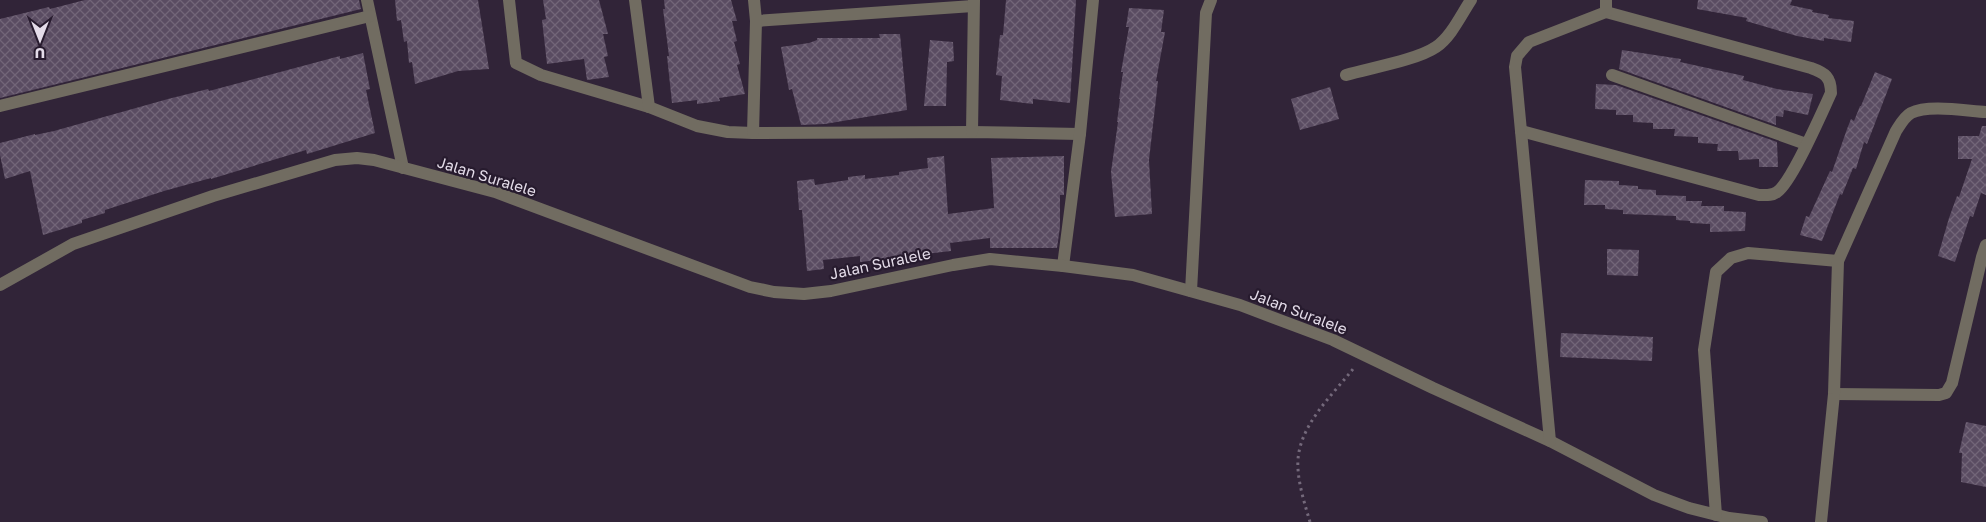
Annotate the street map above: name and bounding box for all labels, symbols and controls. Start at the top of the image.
north arrow [15,15,65,65]
text: U [35,45,45,62]
street label: Jalan Suralele [435,152,539,200]
street label: Jalan Suralele [828,243,932,282]
street label: Jalan Suralele [1248,284,1350,338]

